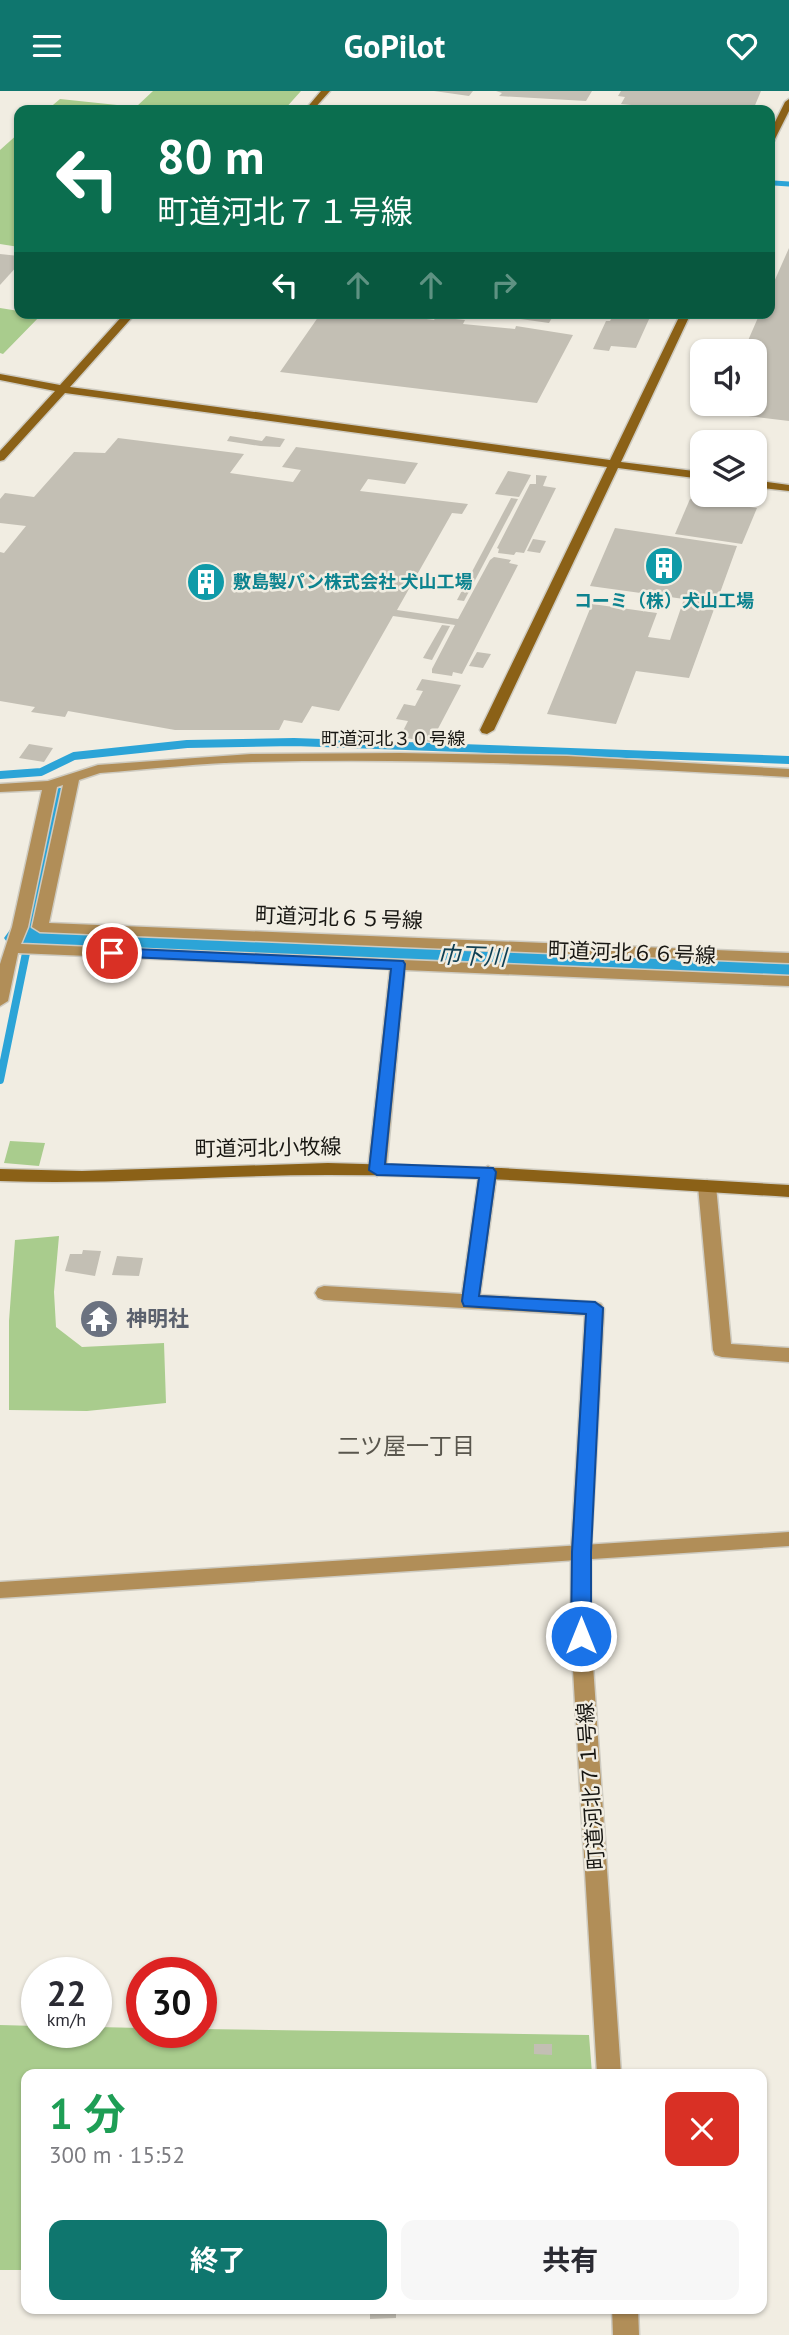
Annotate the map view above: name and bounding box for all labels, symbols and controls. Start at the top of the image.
text: GoPilot [344,25,445,67]
icon: menu [28,27,66,65]
icon: heart [723,27,761,65]
text: 80 m [157,124,264,188]
icon: left [42,133,133,224]
text: 町道河北７１号線 [157,190,413,232]
icon: left [266,266,304,304]
icon: ahead [339,266,377,304]
icon: ahead [412,266,450,304]
icon: right [485,266,523,304]
map controls [690,339,767,507]
button: sound [690,339,767,416]
button: layers [690,430,767,507]
building icon: コーミ（株）犬山工場 [643,545,685,587]
building icon: 敷島製パン株式会社 犬山工場 [185,561,227,603]
place label: 敷島製パン株式会社 犬山工場 [233,570,472,593]
place label: コーミ（株）犬山工場 [574,589,754,612]
street label: 町道河北３０号線 [321,727,465,750]
street label: 町道河北６５号線 [255,901,423,934]
pin [82,923,142,983]
icon: arrive [93,934,131,972]
street label: 町道河北６６号線 [548,936,716,969]
water label: 巾下川 [437,940,510,971]
street label: 町道河北小牧線 [194,1133,342,1162]
temple icon: 神明社 [78,1298,120,1340]
place label: 神明社 [126,1305,189,1332]
district label: 二ツ屋一丁目 [337,1431,475,1460]
position arrow [544,1599,618,1673]
street label: 町道河北７１号線 [571,1701,610,1871]
speed limit sign: 30 [126,1957,217,2048]
text: 22 [47,1970,86,2016]
text: km/h [47,2008,86,2031]
text: 1 分 [49,2086,125,2141]
button: close [665,2092,739,2166]
text: 300 m · 15:52 [49,2140,185,2169]
button: 終了 [49,2220,387,2300]
button: 共有 [401,2220,739,2300]

